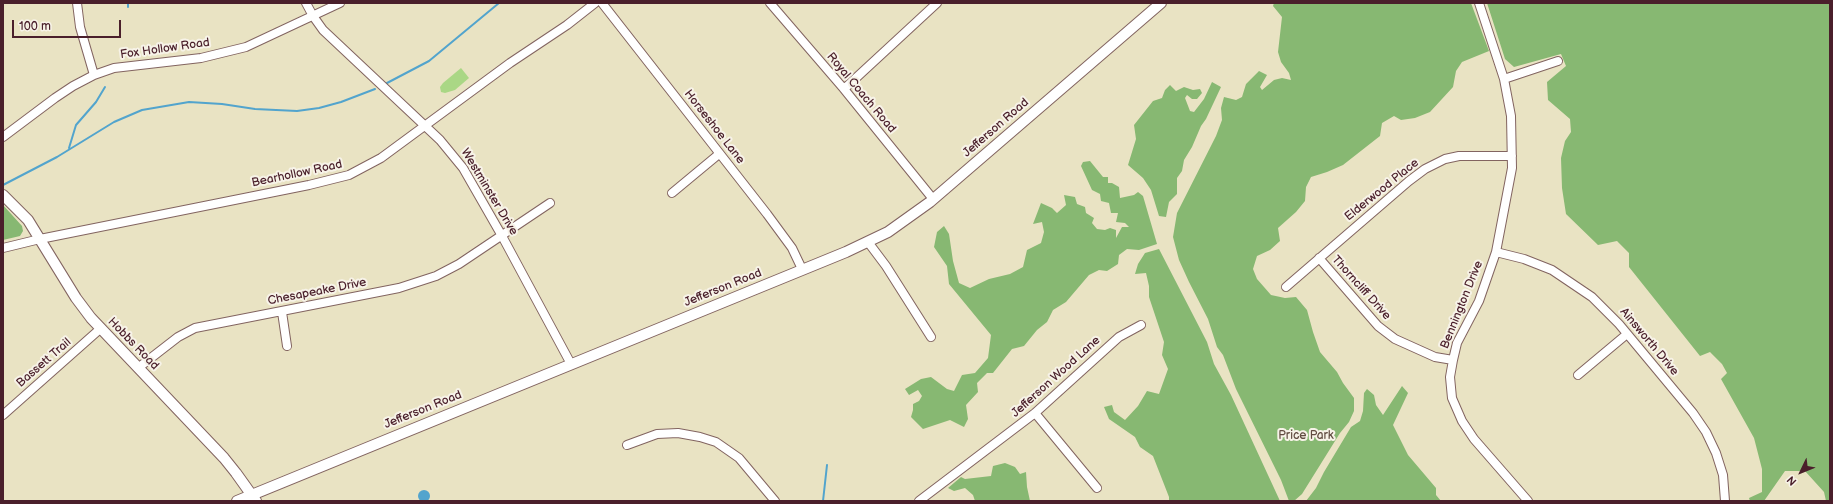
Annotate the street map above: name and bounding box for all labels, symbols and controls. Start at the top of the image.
scale bar [14,12,123,38]
text: 100 m [19,19,51,34]
street label: Fox Hollow Road [119,36,211,62]
street label: Royal Coach Road [823,50,899,136]
street label: Horseshoe Lane [681,87,747,167]
street label: Jefferson Road [960,96,1032,160]
street label: Westminster Drive [457,146,521,238]
street label: Elderwood Place [1342,156,1422,224]
street label: Bearhollow Road [250,157,344,191]
street label: Thorncliff Drive [1328,253,1394,323]
street label: Bennington Drive [1438,259,1486,351]
street label: Jefferson Road [682,266,764,310]
street label: Chesapeake Drive [266,275,368,309]
street label: Ainsworth Drive [1617,305,1681,379]
street label: Hobbs Road [104,315,162,373]
street label: Jefferson Wood Lane [1009,333,1103,421]
street label: Bassett Trail [14,335,74,391]
street label: Jefferson Road [382,388,464,432]
park label: Price Park [1278,429,1334,443]
north arrow [1781,452,1821,492]
text: N [1784,473,1799,488]

